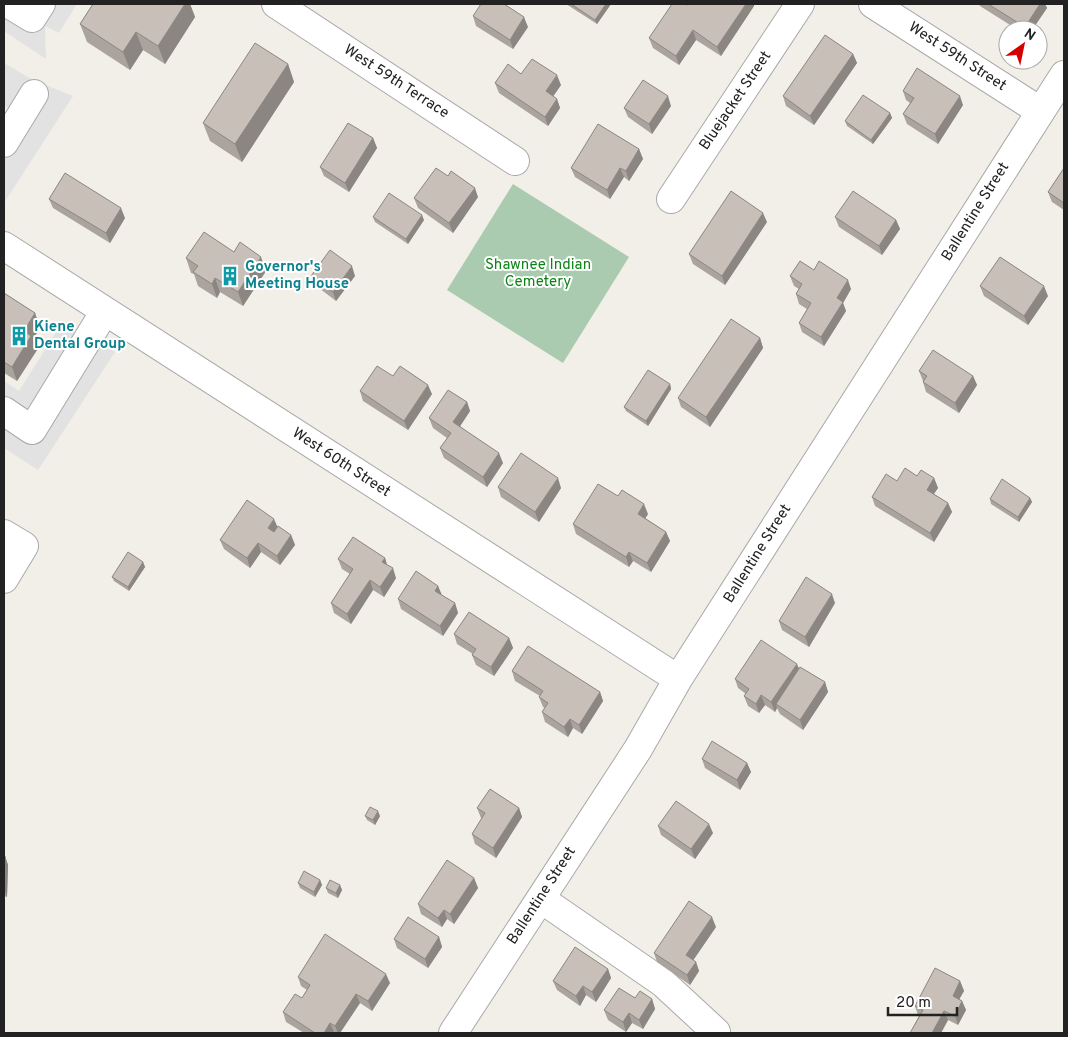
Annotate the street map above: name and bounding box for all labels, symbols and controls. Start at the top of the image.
street label: West 59th Street [904,18,1010,96]
north arrow [998,20,1048,70]
text: N [1020,25,1038,45]
street label: West 59th Terrace [340,41,452,123]
street label: Bluejacket Street [696,48,776,154]
street label: Ballentine Street [938,159,1014,265]
park label: Shawnee Indian Cemetery [485,256,591,292]
place label: Governor's Meeting House [245,258,349,294]
building icon: Governor's Meeting House [219,265,241,287]
place label: Kiene Dental Group [34,318,126,354]
building icon: Kiene Dental Group [8,325,30,347]
street label: West 60th Street [288,424,394,502]
street label: Ballentine Street [720,501,796,607]
street label: Ballentine Street [503,843,581,949]
scale bar [888,984,957,1016]
text: 20 m [896,994,931,1013]

